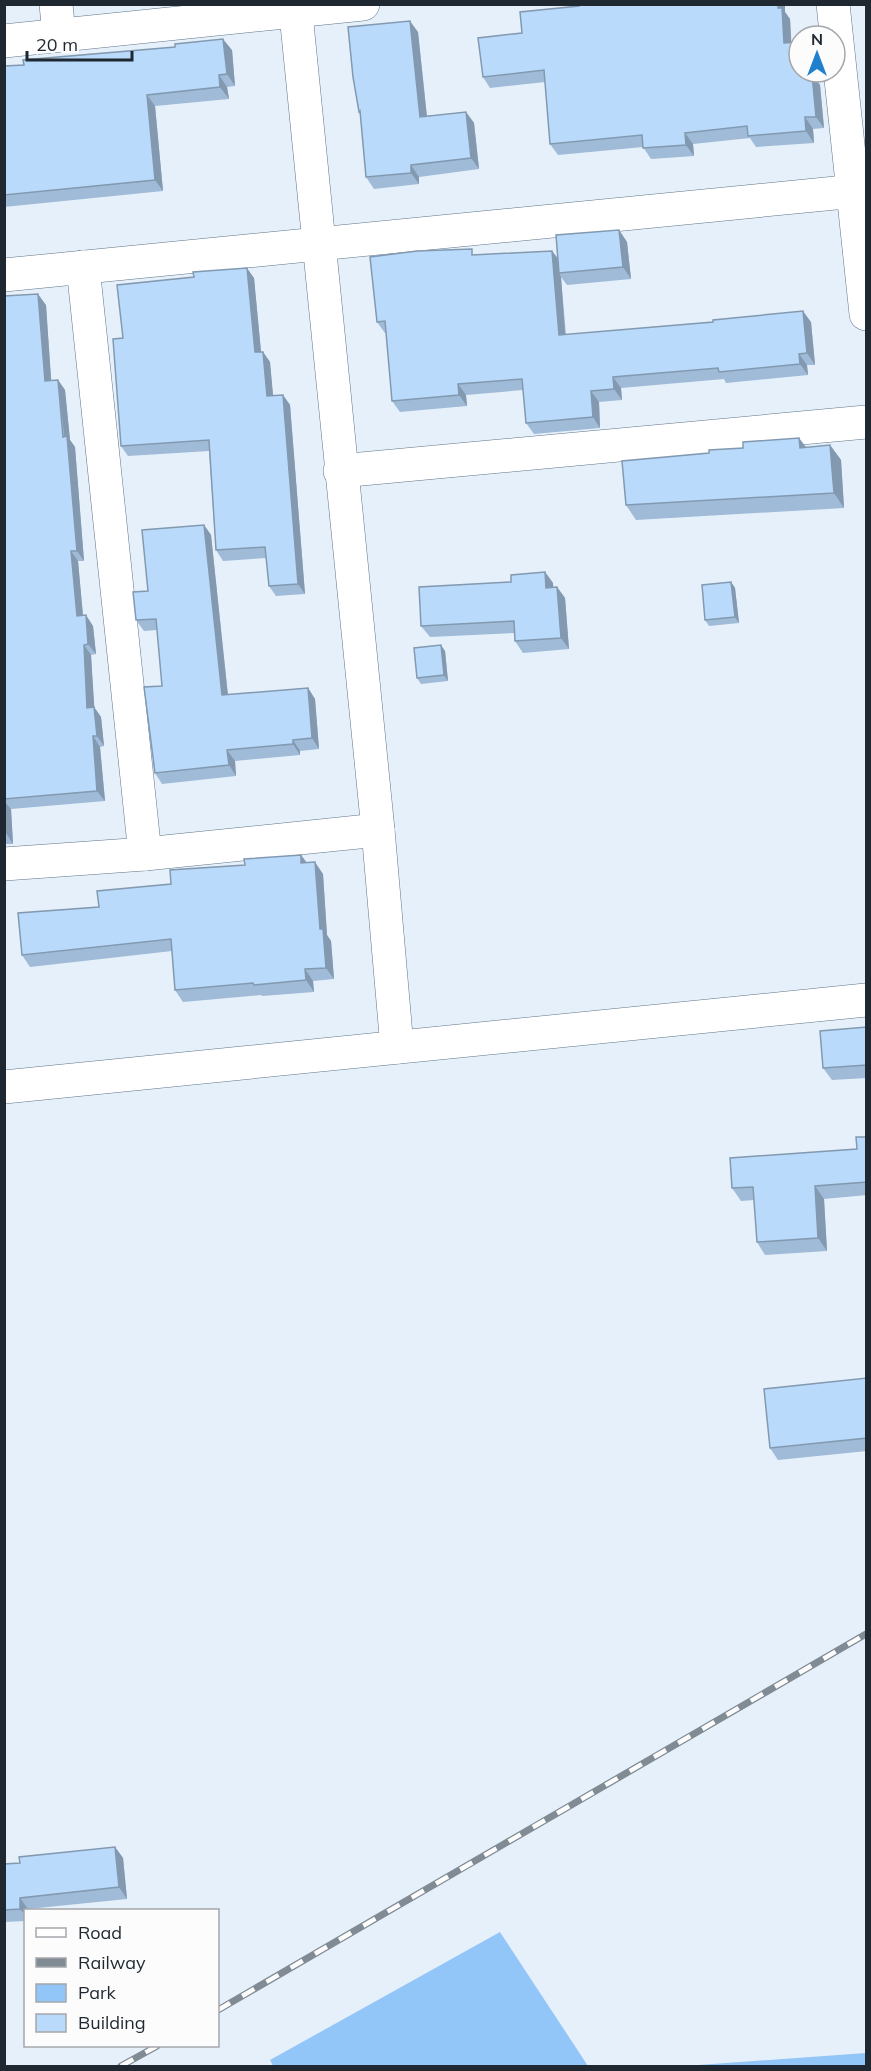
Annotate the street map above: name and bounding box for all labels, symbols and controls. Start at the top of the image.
scale bar [27,24,132,62]
north arrow [787,24,847,84]
text: N [811,29,823,49]
text: 20 m [36,33,78,56]
legend [24,1909,219,2047]
text: Road [78,1921,122,1944]
text: Railway [78,1951,146,1974]
text: Park [78,1981,117,2004]
text: Building [78,2011,146,2034]

